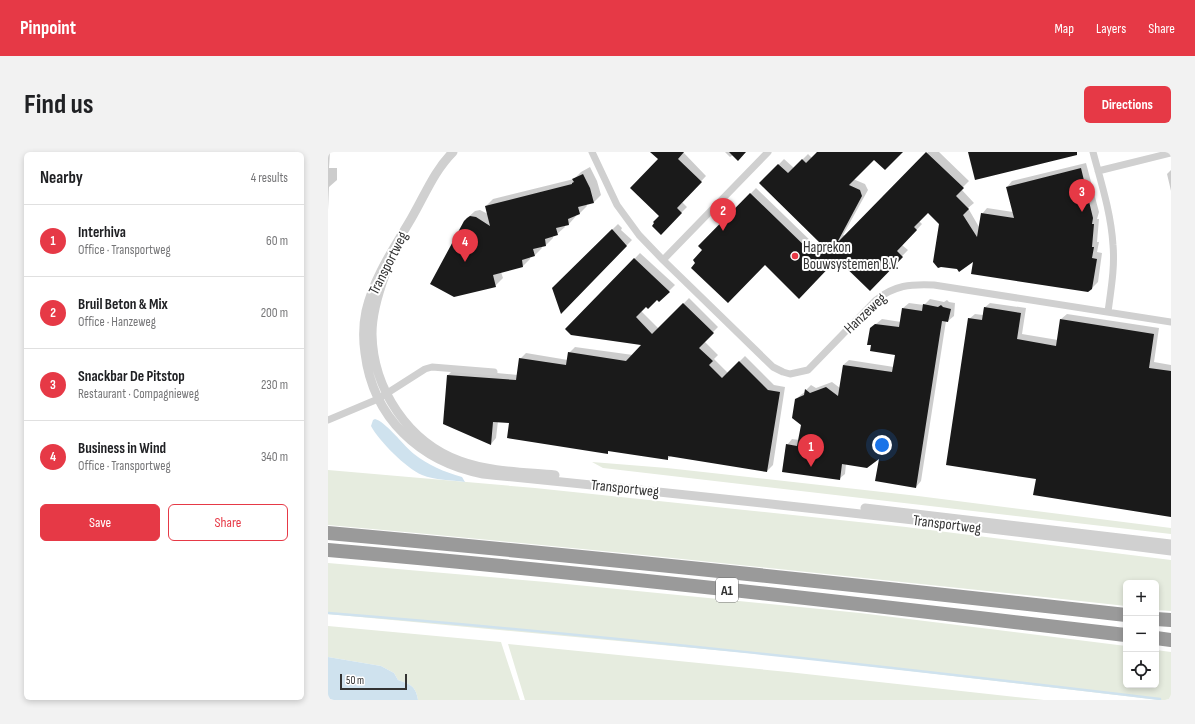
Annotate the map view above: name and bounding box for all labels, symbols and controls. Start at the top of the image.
text: Pinpoint [20,17,76,40]
text: Map [1054,20,1074,37]
text: Layers [1096,20,1126,37]
text: Share [1148,20,1175,37]
button: Directions [1084,86,1171,123]
text: Find us [24,88,93,121]
text: Nearby [40,168,83,188]
text: 4 results [251,170,288,186]
pin: 3 [1069,179,1095,212]
pin: 2 [710,198,736,231]
text: Interhiva [78,223,126,242]
street label: Transportweg [364,228,412,298]
pin: 4 [452,229,478,262]
text: 1 [50,233,56,249]
text: 60 m [266,233,288,249]
place label: Haprekon Bouwsystemen B.V. [803,238,899,274]
text: Office · Transportweg [78,242,171,258]
marker: Haprekon Bouwsystemen B.V. [790,251,800,261]
street label: Hanzeweg [840,289,891,338]
text: Bruil Beton & Mix [78,295,168,314]
text: 2 [50,305,56,321]
text: 200 m [261,305,288,321]
text: Office · Hanzeweg [78,314,156,330]
text: Snackbar De Pitstop [78,367,185,386]
text: 3 [50,377,56,393]
text: 230 m [261,377,288,393]
text: Restaurant · Compagnieweg [78,386,199,402]
pin: 1 [798,434,824,467]
your location [872,435,892,455]
text: Business in Wind [78,439,166,458]
text: 4 [50,449,56,465]
text: 340 m [261,449,288,465]
text: Office · Transportweg [78,458,171,474]
street label: Transportweg [590,475,660,502]
button: Save [40,504,160,541]
button: Share [168,504,288,541]
street label: Transportweg [912,511,982,538]
road number: A1 [716,578,738,602]
map controls [1123,580,1159,688]
button: + [1123,580,1159,616]
button: − [1123,616,1159,652]
button: locate [1123,652,1159,688]
scale bar [340,672,407,691]
text: 50 m [346,674,364,687]

